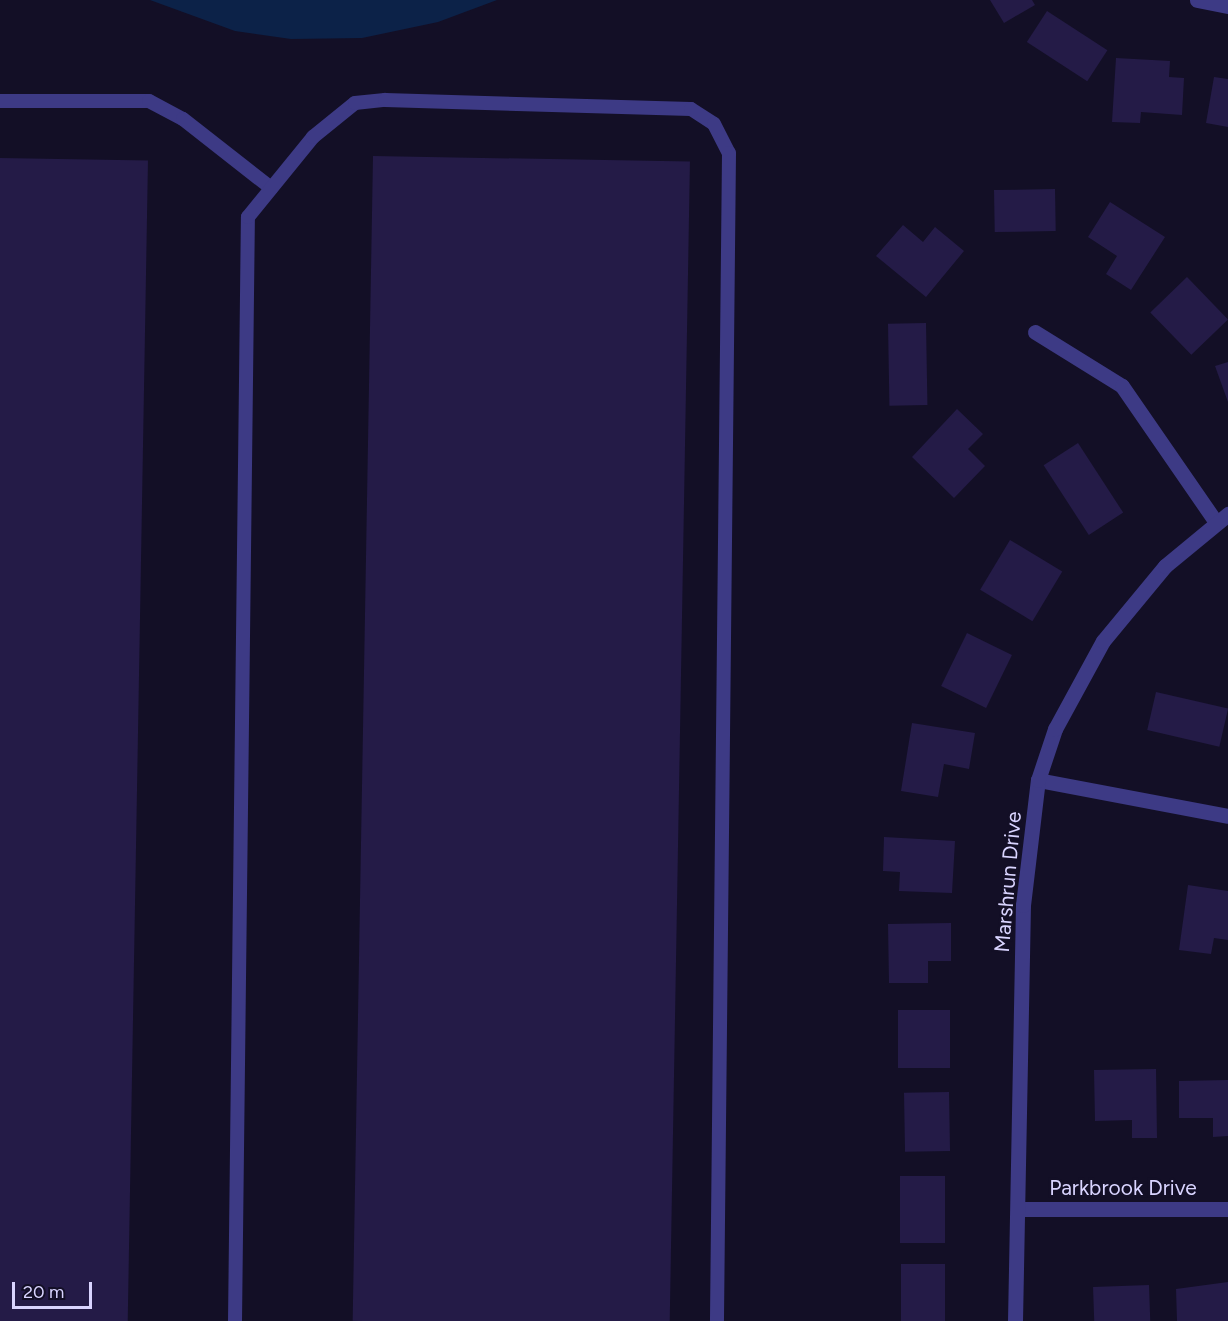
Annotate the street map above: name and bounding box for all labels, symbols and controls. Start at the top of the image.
street label: Marshrun Drive [989,810,1027,954]
street label: Parkbrook Drive [1049,1175,1197,1201]
scale bar [15,1270,94,1308]
text: 20 m [23,1281,64,1303]

